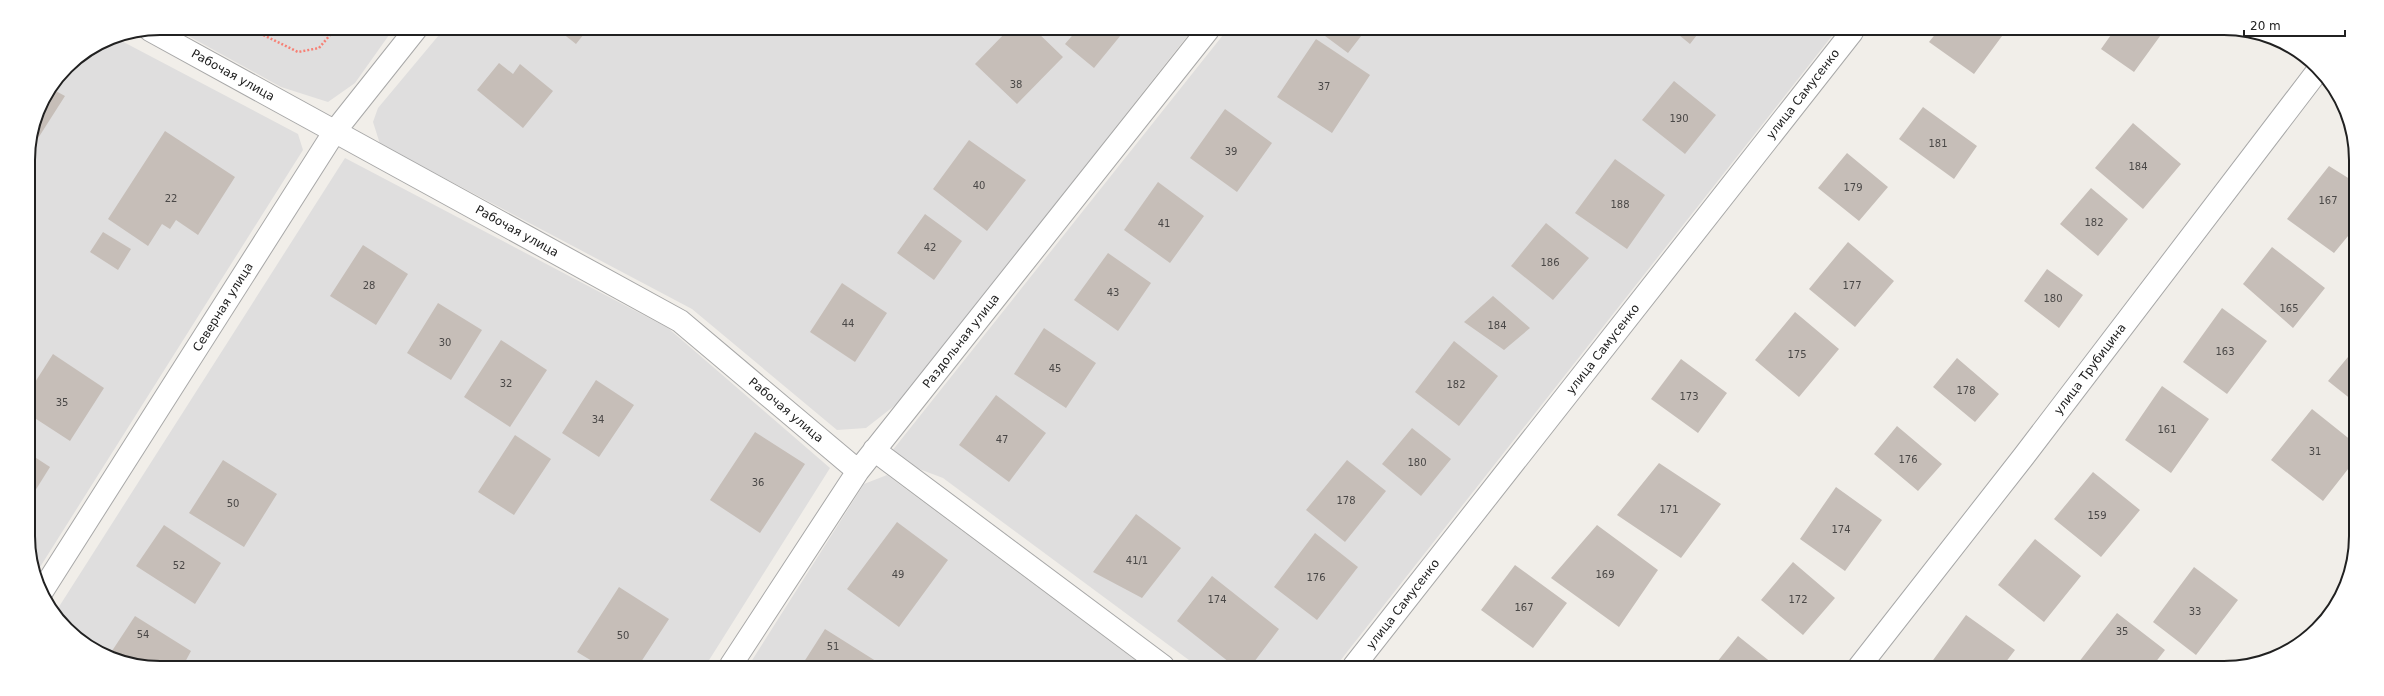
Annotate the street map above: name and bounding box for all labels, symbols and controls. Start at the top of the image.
scale bar [2244,12,2345,38]
text: 20 m [2250,19,2281,33]
street label: Рабочая улица [189,46,277,104]
street label: улица Самусенко [1764,46,1842,142]
house number: 38 [1010,79,1022,90]
house number: 37 [1318,81,1330,92]
house number: 190 [1669,113,1689,124]
house number: 181 [1928,138,1948,149]
house number: 39 [1225,146,1237,157]
house number: 184 [2128,161,2148,172]
house number: 40 [973,180,985,191]
house number: 179 [1843,182,1863,193]
house number: 22 [165,193,177,204]
house number: 167 [2318,195,2338,206]
house number: 188 [1610,199,1630,210]
street label: Рабочая улица [473,202,561,260]
house number: 182 [2084,217,2104,228]
house number: 41 [1158,218,1170,229]
house number: 42 [924,242,936,253]
house number: 186 [1540,257,1560,268]
street label: Северная улица [190,260,256,354]
house number: 28 [363,280,375,291]
house number: 177 [1842,280,1862,291]
house number: 43 [1107,287,1119,298]
street label: Раздольная улица [920,291,1002,391]
house number: 180 [2043,293,2063,304]
street label: улица Самусенко [1564,301,1642,397]
house number: 165 [2279,303,2299,314]
house number: 44 [842,318,854,329]
house number: 184 [1487,320,1507,331]
street label: улица Трубицина [2051,321,2129,417]
house number: 30 [439,337,451,348]
house number: 163 [2215,346,2235,357]
house number: 175 [1787,349,1807,360]
house number: 45 [1049,363,1061,374]
street label: Рабочая улица [746,375,826,445]
house number: 32 [500,378,512,389]
house number: 182 [1446,379,1466,390]
house number: 178 [1956,385,1976,396]
house number: 173 [1679,391,1699,402]
house number: 35 [56,397,68,408]
house number: 34 [592,414,604,425]
house number: 161 [2157,424,2177,435]
house number: 47 [996,434,1008,445]
house number: 31 [2309,446,2321,457]
house number: 176 [1898,454,1918,465]
house number: 180 [1407,457,1427,468]
house number: 36 [752,477,764,488]
house number: 178 [1336,495,1356,506]
house number: 50 [227,498,239,509]
house number: 171 [1659,504,1679,515]
house number: 159 [2087,510,2107,521]
house number: 174 [1831,524,1851,535]
house number: 41/1 [1126,555,1148,566]
street label: улица Самусенко [1364,556,1442,652]
house number: 52 [173,560,185,571]
house number: 49 [892,569,904,580]
house number: 169 [1595,569,1615,580]
house number: 176 [1306,572,1326,583]
house number: 174 [1207,594,1227,605]
house number: 172 [1788,594,1808,605]
house number: 167 [1514,602,1534,613]
house number: 33 [2189,606,2201,617]
house number: 35 [2116,626,2128,637]
house number: 54 [137,629,149,640]
house number: 50 [617,630,629,641]
house number: 51 [827,641,839,652]

